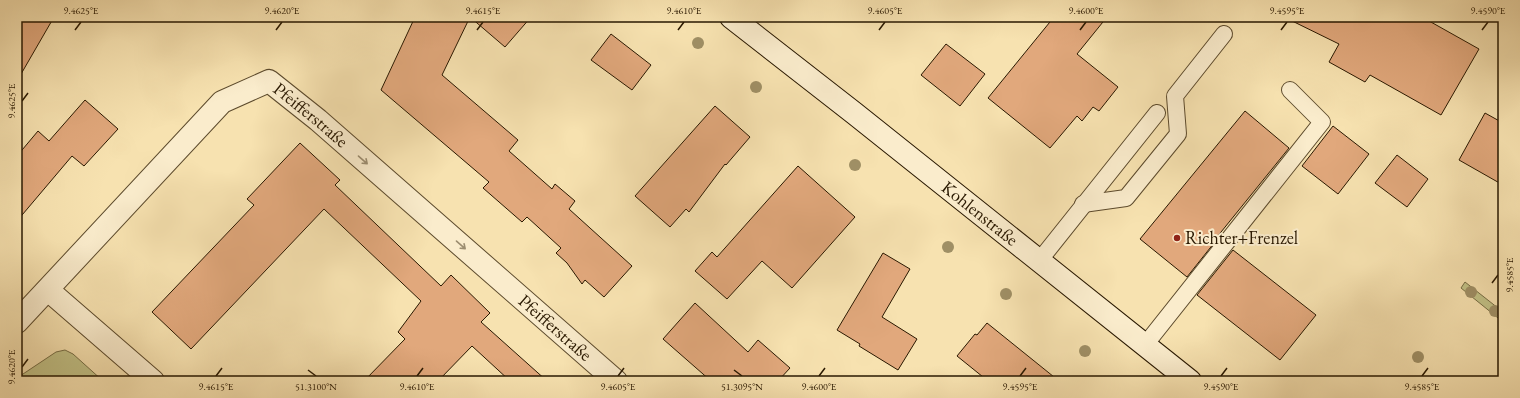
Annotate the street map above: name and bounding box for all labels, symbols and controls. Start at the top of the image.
text: 9.4625°E [64,4,99,17]
text: 9.4620°E [265,4,300,17]
text: 9.4615°E [466,4,501,17]
text: 9.4610°E [667,4,702,17]
text: 9.4605°E [868,4,903,17]
text: 9.4600°E [1069,4,1104,17]
text: 9.4595°E [1270,4,1305,17]
text: 9.4590°E [1471,4,1506,17]
street label: Pfeifferstraße [269,77,353,152]
text: 9.4625°E [5,83,18,118]
one-way arrow [358,155,369,164]
street label: Kohlenstraße [937,175,1023,251]
place label: Richter+Frenzel [1185,226,1298,249]
marker: Richter+Frenzel [1172,233,1182,243]
one-way arrow [456,241,467,250]
text: 9.4585°E [1503,257,1516,292]
street label: Pfeifferstraße [514,289,597,366]
text: 9.4620°E [5,349,18,384]
text: 9.4615°E [199,380,234,393]
text: 51.3100°N [295,380,337,393]
text: 9.4610°E [400,380,435,393]
text: 9.4605°E [601,380,636,393]
text: 51.3095°N [721,380,763,393]
text: 9.4600°E [802,380,837,393]
text: 9.4595°E [1003,380,1038,393]
text: 9.4590°E [1204,380,1239,393]
text: 9.4585°E [1405,380,1440,393]

